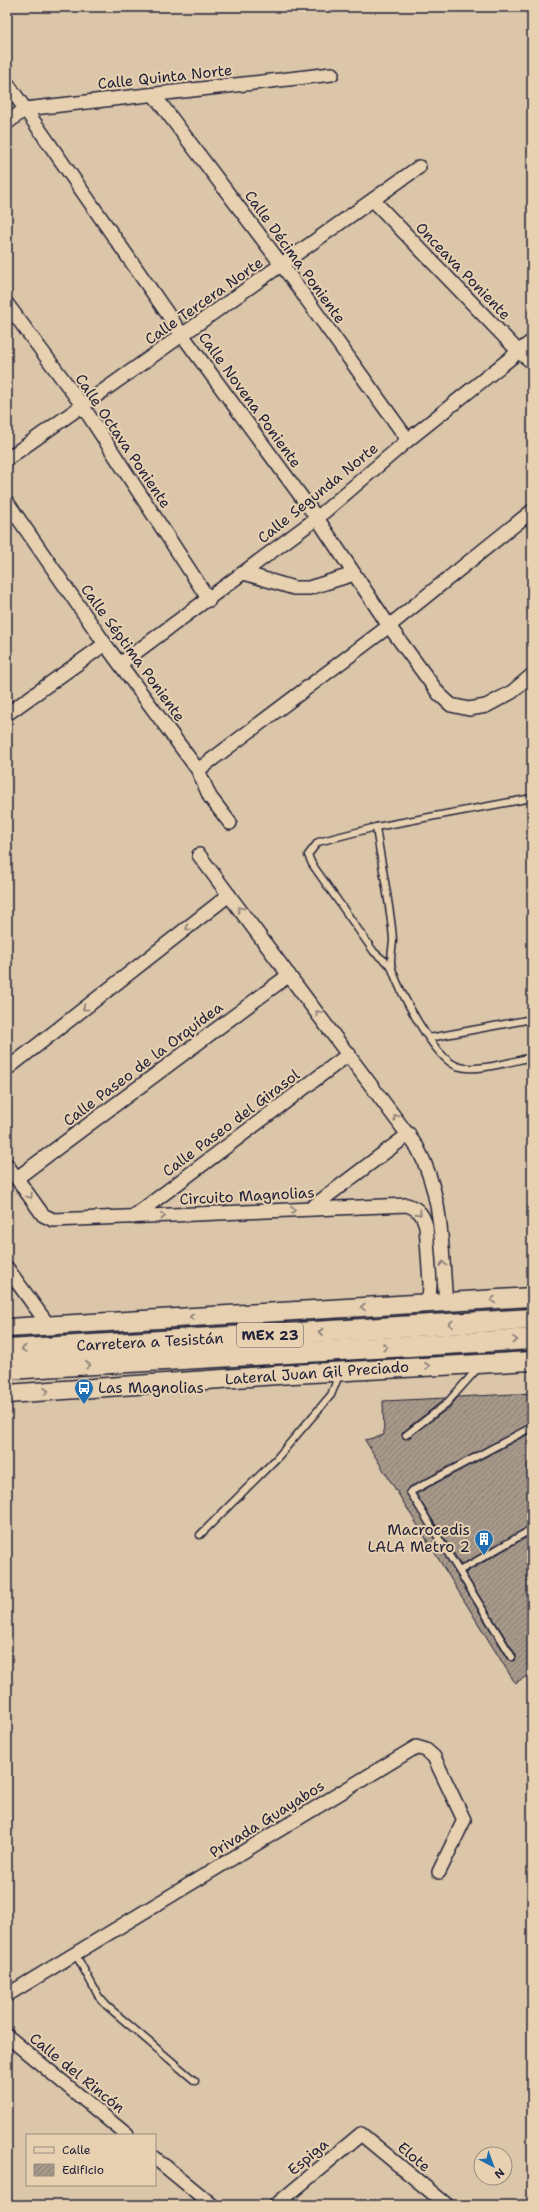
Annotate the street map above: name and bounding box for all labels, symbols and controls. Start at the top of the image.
street label: Calle Quinta Norte [97,60,233,94]
street label: Calle Décima Poniente [240,187,350,327]
street label: Onceava Poniente [411,218,515,324]
street label: Calle Tercera Norte [141,253,267,349]
street label: Calle Novena Poniente [194,328,306,472]
street label: Calle Octava Poniente [70,370,176,512]
street label: Calle Segunda Norte [254,438,382,548]
street label: Calle Séptima Poniente [76,580,190,726]
one-way arrow [237,907,244,914]
one-way arrow [185,923,192,930]
street label: Calle Paseo de la Orquídea [59,997,227,1131]
one-way arrow [83,1004,90,1011]
one-way arrow [315,1010,322,1017]
street label: Calle Paseo del Girasol [158,1065,304,1181]
one-way arrow [393,1114,400,1121]
street label: Circuito Magnolias [179,1182,315,1210]
one-way arrow [25,1192,32,1199]
one-way arrow [290,1206,296,1214]
one-way arrow [415,1208,422,1216]
one-way arrow [160,1212,166,1220]
one-way arrow [438,1261,447,1267]
one-way arrow [490,1295,496,1304]
one-way arrow [360,1303,366,1312]
one-way arrow [189,1312,195,1321]
one-way arrow [448,1319,454,1328]
road number: MEX 23 [237,1323,303,1347]
one-way arrow [318,1327,324,1336]
street label: Carretera a Tesistán [76,1328,224,1356]
one-way arrow [512,1335,518,1344]
one-way arrow [382,1343,388,1352]
one-way arrow [21,1344,27,1353]
street label: Lateral Juan Gil Preciado [224,1357,410,1389]
one-way arrow [85,1360,91,1369]
one-way arrow [424,1362,430,1371]
bus stop icon: Las Magnolias [73,1377,95,1405]
place label: Las Magnolias [98,1378,204,1398]
one-way arrow [43,1387,49,1396]
place label: Macrocedis LALA Metro 2 [367,1520,470,1557]
building icon: Macrocedis LALA Metro 2 [473,1528,495,1556]
street label: Privada Guayabos [206,1776,328,1862]
street label: Calle del Rincón [25,2028,129,2118]
legend [26,2134,156,2186]
street label: Espiga [284,2134,333,2180]
street label: Elote [393,2137,435,2177]
text: Calle [62,2142,91,2158]
north arrow [473,2146,513,2186]
text: Edificio [62,2162,104,2178]
text: N [491,2165,507,2182]

